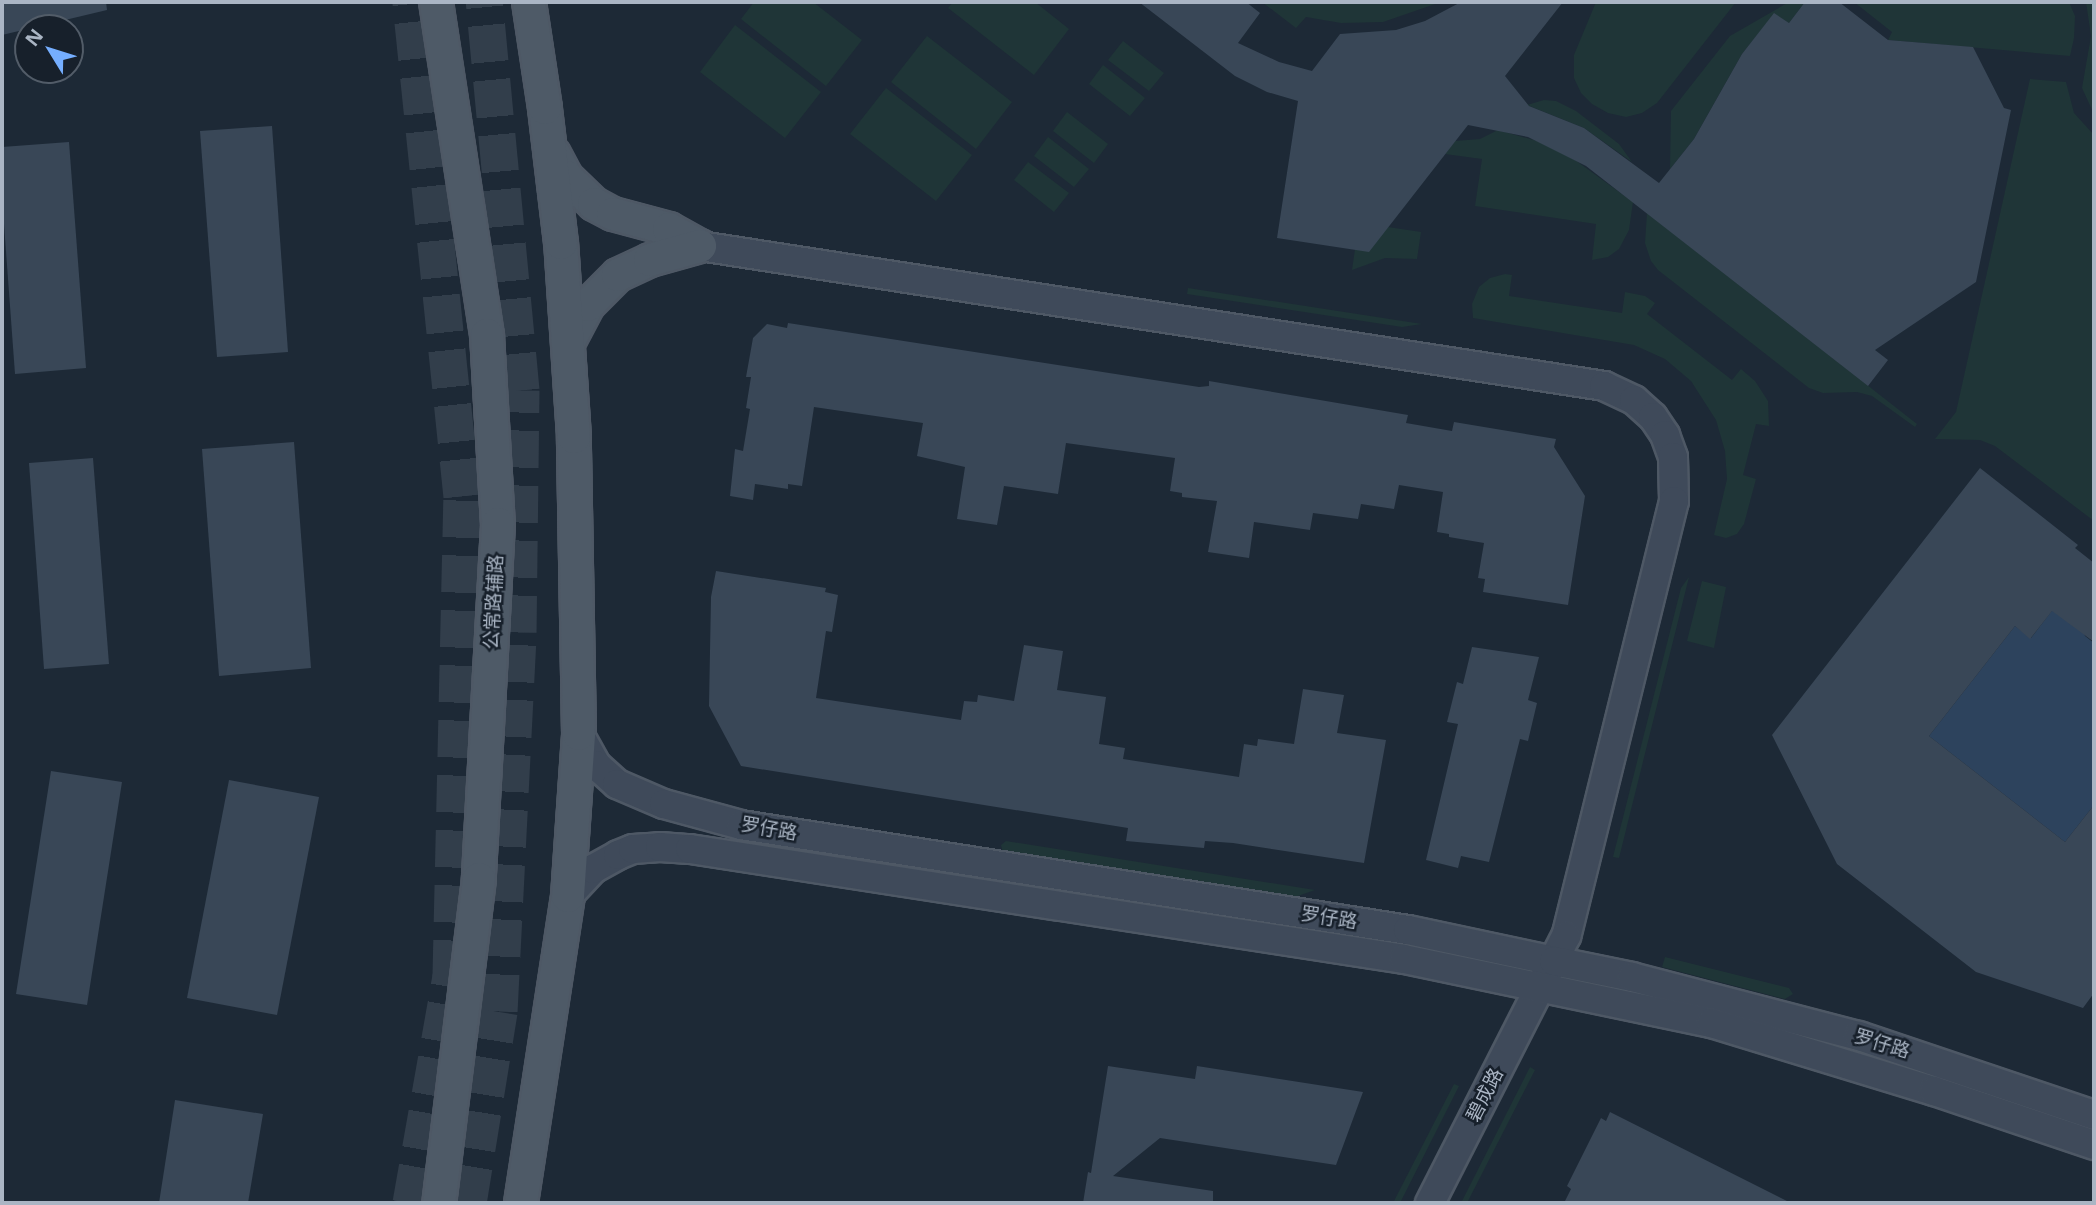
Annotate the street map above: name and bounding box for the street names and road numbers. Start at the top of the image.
street label: 公常路辅路 [480,554,508,650]
street label: 罗仔路 [739,813,799,845]
street label: 罗仔路 [1299,902,1359,934]
street label: 罗仔路 [1851,1025,1913,1063]
street label: 碧成路 [1462,1064,1508,1126]

